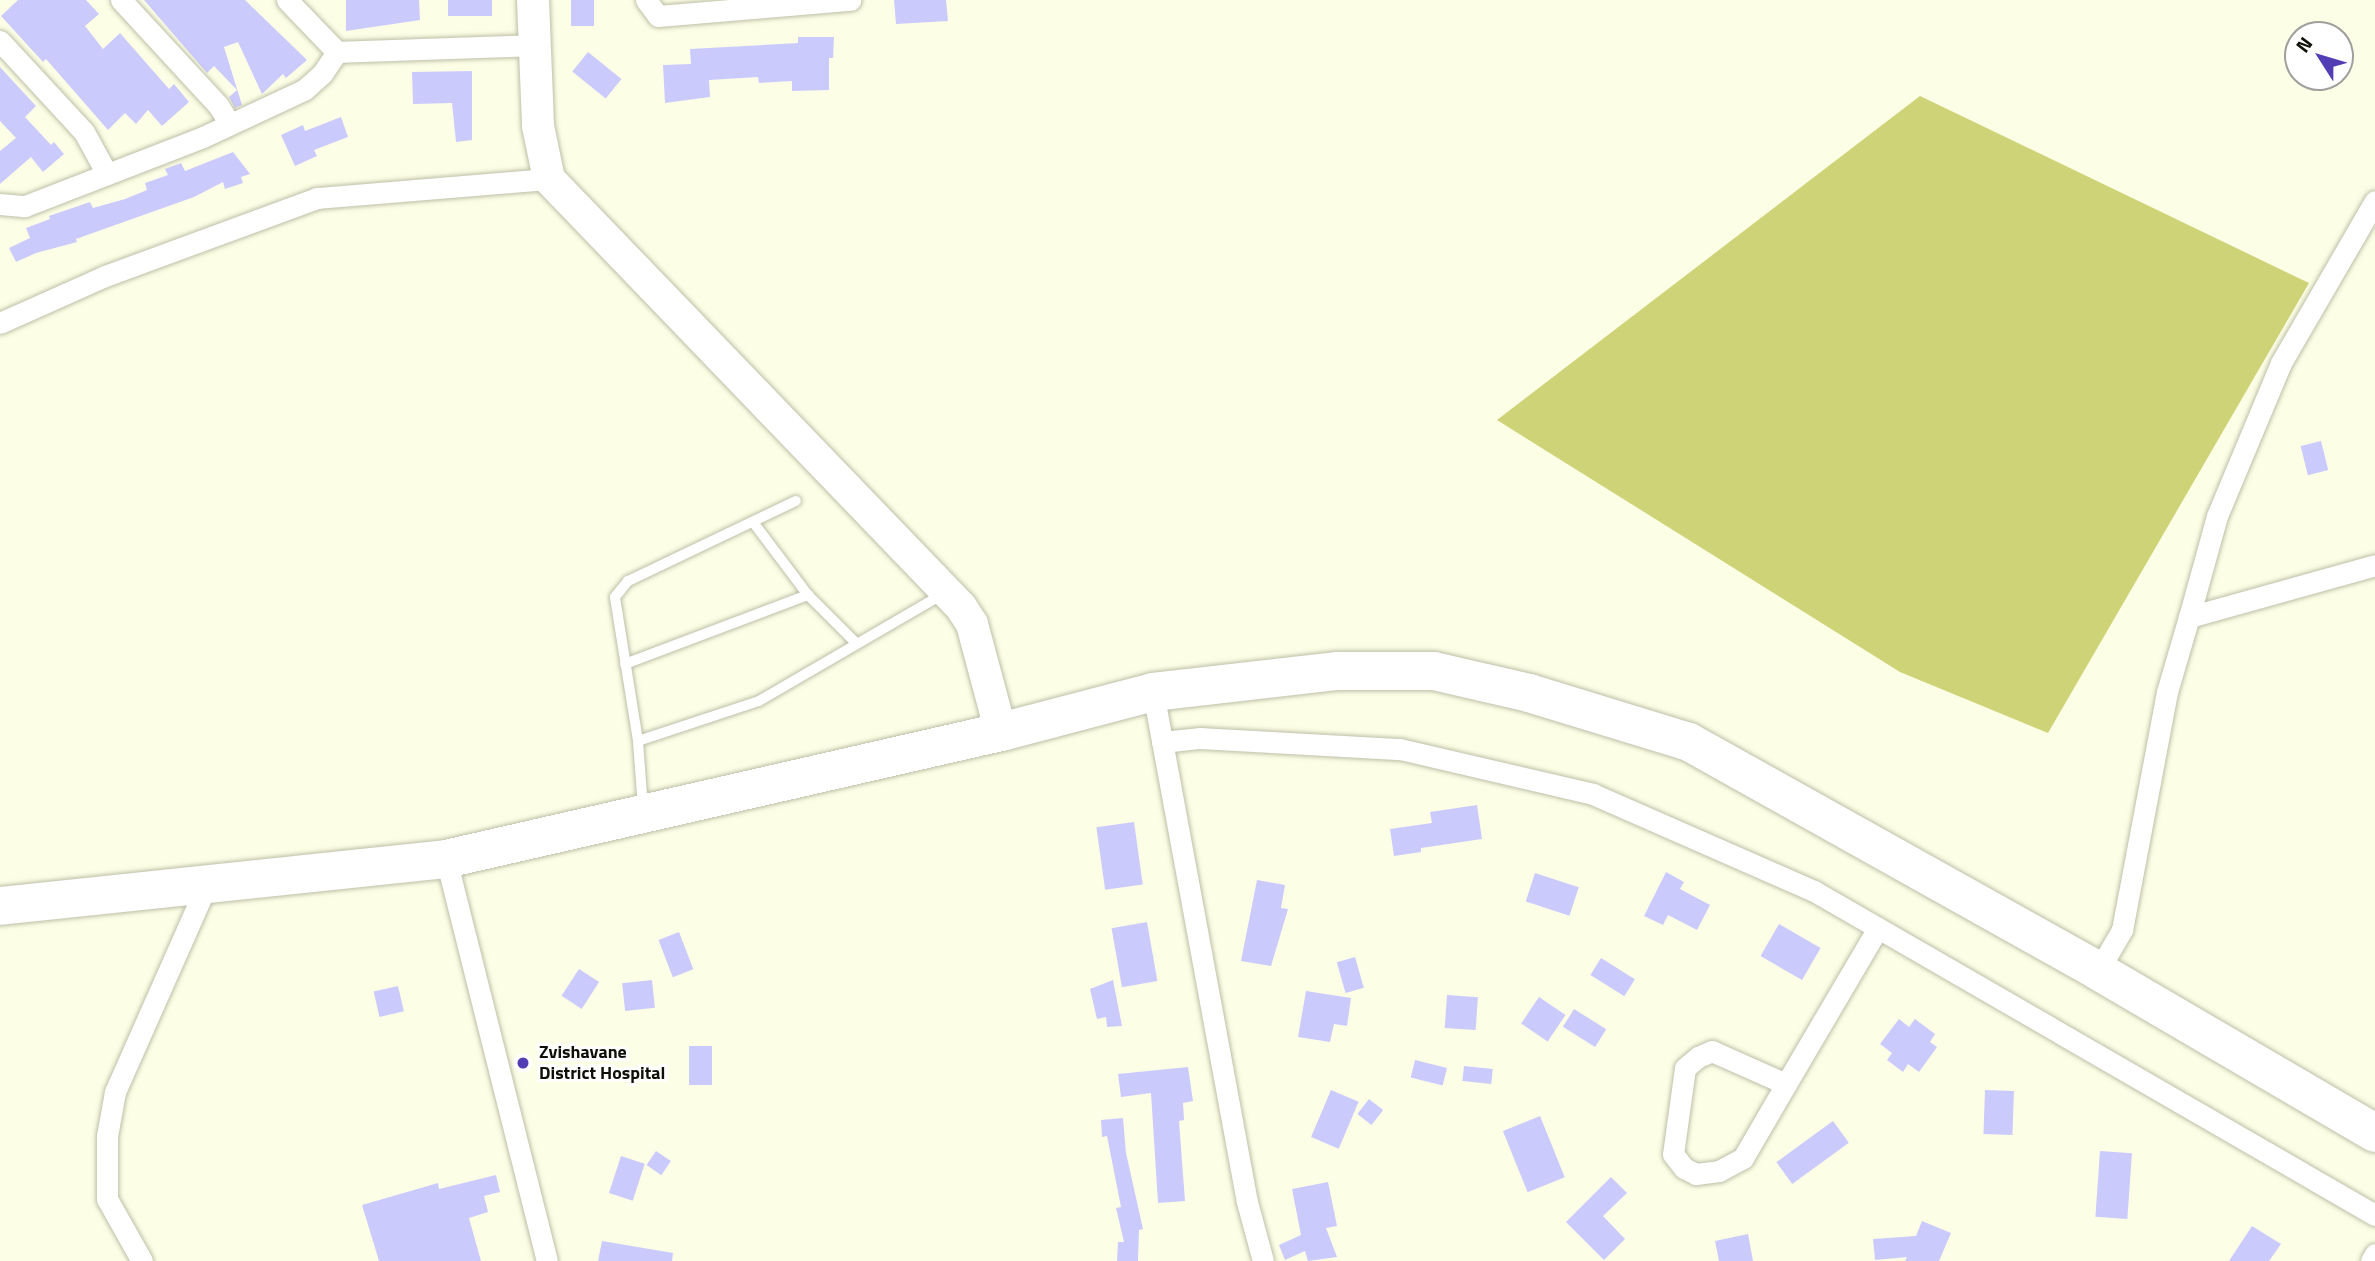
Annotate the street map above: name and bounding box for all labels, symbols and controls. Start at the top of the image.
north arrow [2284,21,2354,91]
text: N [2288,30,2319,58]
place label: Zvishavane District Hospital [539,1042,665,1084]
marker: Zvishavane District Hospital [513,1053,533,1073]

